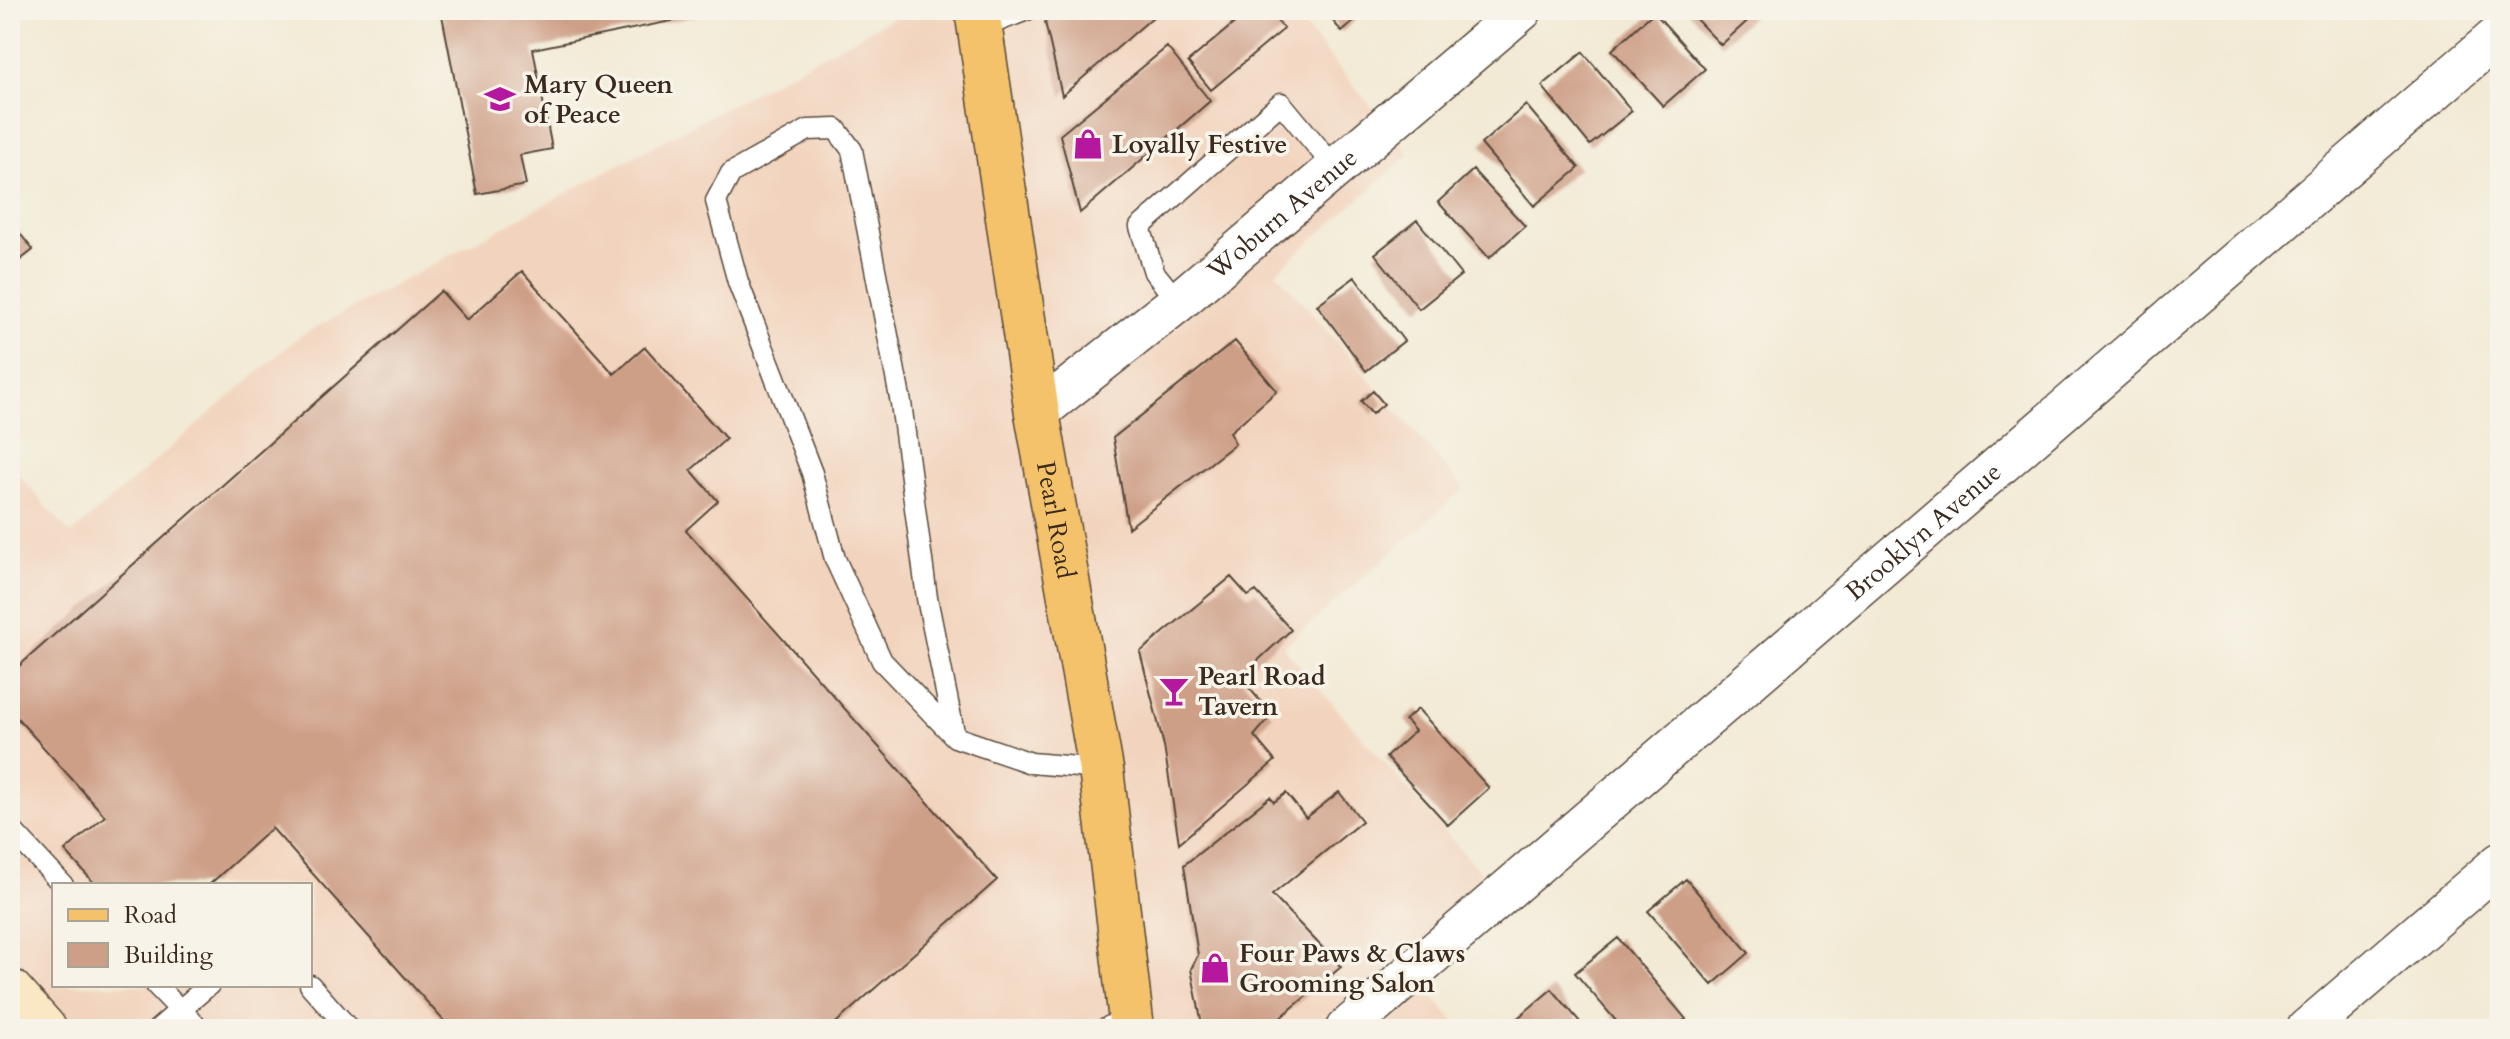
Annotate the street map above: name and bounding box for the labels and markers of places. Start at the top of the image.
place label: Mary Queen of Peace [524,67,673,132]
school or university icon: Mary Queen of Peace [483,82,517,116]
shop icon: Loyally Festive [1071,127,1105,161]
place label: Loyally Festive [1112,127,1287,162]
place label: Pearl Road Tavern [1198,659,1326,724]
bar icon: Pearl Road Tavern [1157,674,1191,708]
place label: Four Paws & Claws Grooming Salon [1239,936,1465,1001]
shop icon: Four Paws & Claws Grooming Salon [1198,951,1232,985]

